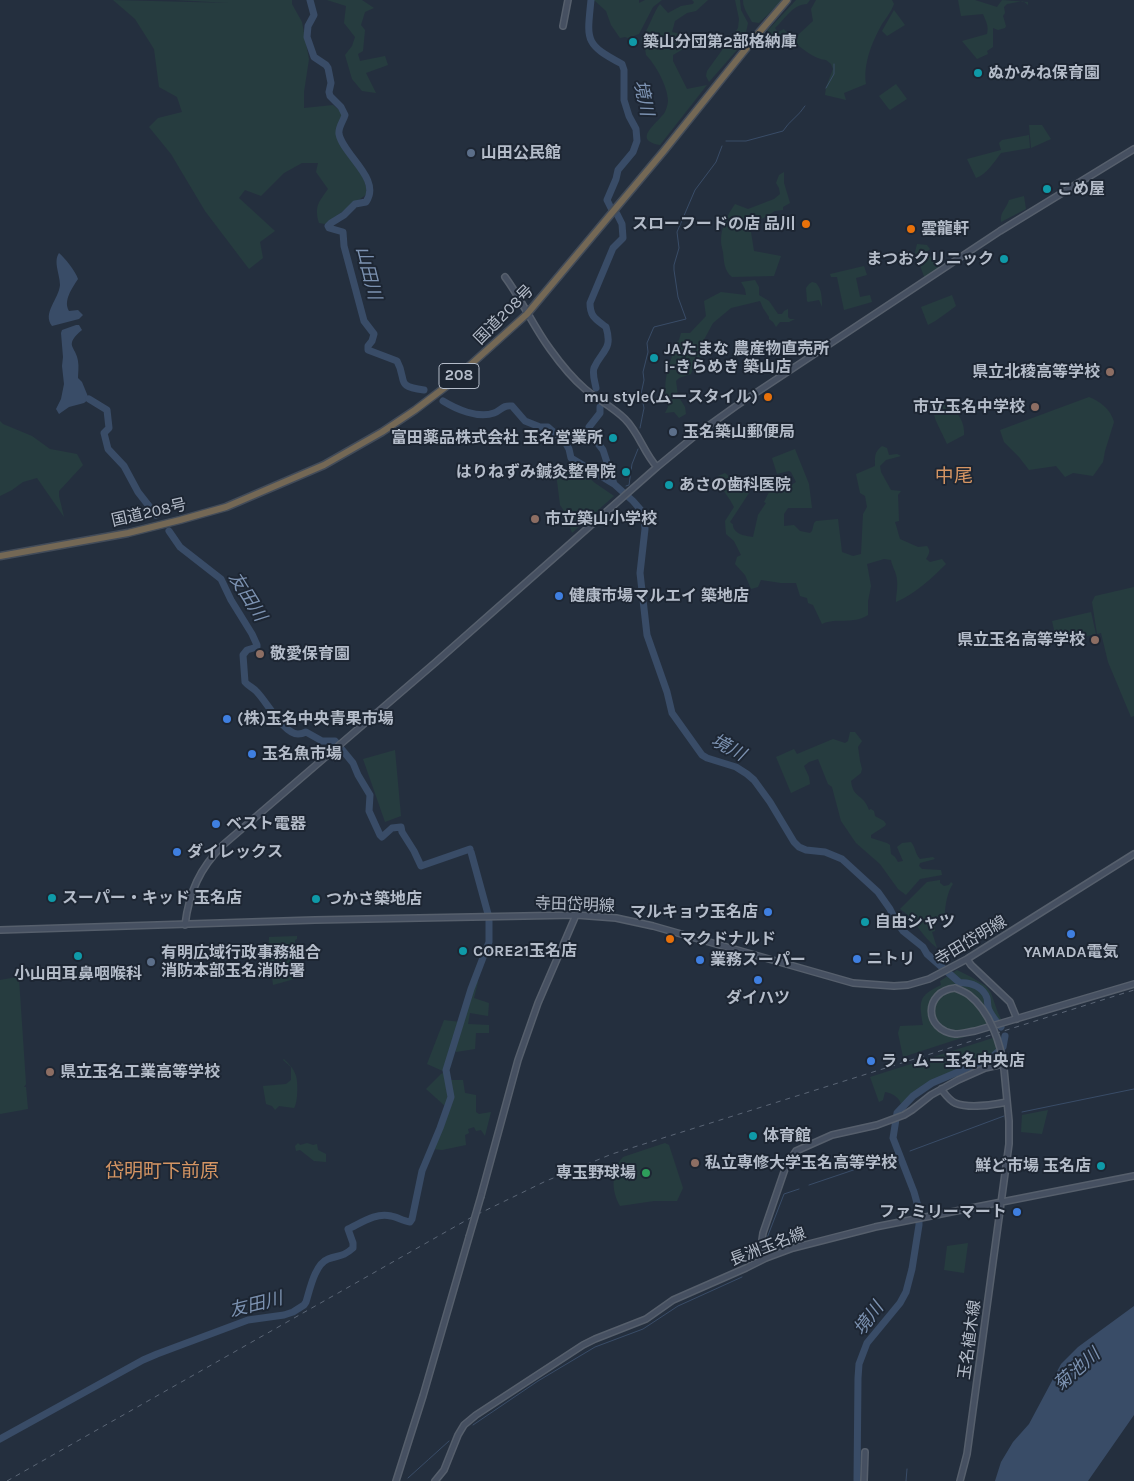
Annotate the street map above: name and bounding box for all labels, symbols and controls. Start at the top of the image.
place label: 築山分団第2部格納庫 [643,32,797,52]
marker: 築山分団第2部格納庫 [627,36,639,48]
place label: ぬかみね保育園 [988,63,1100,83]
marker: ぬかみね保育園 [972,67,984,79]
water label: 境川 [629,78,657,118]
place label: 山田公民館 [481,143,561,163]
marker: 山田公民館 [465,147,477,159]
place label: こめ屋 [1057,179,1105,199]
marker: こめ屋 [1041,183,1053,195]
place label: スローフードの店 品川 [632,214,796,234]
marker: スローフードの店 品川 [800,218,812,230]
place label: 雲龍軒 [921,219,969,239]
marker: 雲龍軒 [905,223,917,235]
water label: 山田川 [351,244,385,302]
place label: まつおクリニック [866,249,994,269]
marker: まつおクリニック [998,253,1010,265]
street label: 国道208号 [470,281,538,349]
place label: JAたまな 農産物直売所 i-きらめき 築山店 [664,339,829,377]
marker: JAたまな 農産物直売所 i-きらめき 築山店 [648,352,660,364]
place label: 県立北稜高等学校 [972,362,1100,382]
road number: 208 [439,364,479,388]
marker: 県立北稜高等学校 [1104,366,1116,378]
place label: mu style(厶ースタイル) [584,387,758,407]
marker: mu style(厶ースタイル) [762,391,774,403]
place label: 市立玉名中学校 [913,397,1025,417]
marker: 市立玉名中学校 [1029,401,1041,413]
place label: 玉名築山郵便局 [683,422,795,442]
marker: 玉名築山郵便局 [667,426,679,438]
place label: 富田薬品株式会社 玉名営業所 [391,428,603,448]
marker: 富田薬品株式会社 玉名営業所 [607,432,619,444]
place label: はりねずみ鍼灸整骨院 [456,462,616,482]
marker: はりねずみ鍼灸整骨院 [620,466,632,478]
district label: 中尾 [935,466,973,488]
place label: あさの歯科医院 [679,475,791,495]
marker: あさの歯科医院 [663,479,675,491]
street label: 国道208号 [110,495,188,531]
place label: 市立築山小学校 [545,509,657,529]
marker: 市立築山小学校 [529,513,541,525]
water label: 友田川 [224,568,270,626]
place label: 健康市場マルエイ 築地店 [569,586,749,606]
marker: 健康市場マルエイ 築地店 [553,590,565,602]
place label: 県立玉名高等学校 [957,630,1085,650]
marker: 県立玉名高等学校 [1089,634,1101,646]
place label: 敬愛保育園 [270,644,350,664]
marker: 敬愛保育園 [254,648,266,660]
place label: (株)玉名中央青果市場 [237,709,394,729]
marker: (株)玉名中央青果市場 [221,713,233,725]
water label: 境川 [707,730,749,766]
place label: 玉名魚市場 [262,744,342,764]
marker: 玉名魚市場 [246,748,258,760]
place label: ベスト電器 [226,814,306,834]
marker: ベスト電器 [210,818,222,830]
place label: ダイレックス [187,842,283,862]
marker: ダイレックス [171,846,183,858]
place label: スーパー・キッド 玉名店 [62,888,242,908]
place label: つかさ築地店 [326,889,422,909]
marker: スーパー・キッド 玉名店 [46,892,58,904]
marker: つかさ築地店 [310,893,322,905]
street label: 寺田岱明線 [535,894,615,916]
place label: マルキョウ玉名店 [630,902,758,922]
marker: マルキョウ玉名店 [762,906,774,918]
place label: 自由シャツ [875,912,955,932]
street label: 寺田岱明線 [932,912,1010,970]
marker: 自由シャツ [859,916,871,928]
marker: YAMADA電気 [1065,928,1077,940]
place label: マクドナルド [680,929,776,949]
marker: マクドナルド [664,933,676,945]
place label: CORE21玉名店 [473,941,577,961]
place label: YAMADA電気 [1023,942,1119,962]
place label: 有明広域行政事務組合 消防本部玉名消防署 [161,943,321,981]
marker: CORE21玉名店 [457,945,469,957]
place label: ニトリ [867,949,915,969]
marker: 小山田耳鼻咽喉科 [72,950,84,962]
place label: 業務スーパー [710,950,806,970]
marker: ニトリ [851,953,863,965]
marker: 業務スーパー [694,954,706,966]
marker: 有明広域行政事務組合 消防本部玉名消防署 [145,956,157,968]
place label: 小山田耳鼻咽喉科 [14,964,142,984]
marker: ダイハツ [752,974,764,986]
place label: ダイハツ [726,988,790,1008]
place label: ラ・ムー玉名中央店 [881,1051,1025,1071]
marker: ラ・ムー玉名中央店 [865,1055,877,1067]
place label: 県立玉名工業高等学校 [60,1062,220,1082]
marker: 県立玉名工業高等学校 [44,1066,56,1078]
place label: 体育館 [763,1126,811,1146]
marker: 体育館 [747,1130,759,1142]
place label: 私立専修大学玉名高等学校 [705,1153,897,1173]
place label: 鮮ど市場 玉名店 [975,1156,1091,1176]
marker: 私立専修大学玉名高等学校 [689,1157,701,1169]
marker: 鮮ど市場 玉名店 [1095,1160,1107,1172]
district label: 岱明町下前原 [105,1161,219,1183]
place label: 専玉野球場 [556,1163,636,1183]
marker: 専玉野球場 [640,1167,652,1179]
place label: ファミリーマート [879,1202,1007,1222]
marker: ファミリーマート [1011,1206,1023,1218]
street label: 長洲玉名線 [727,1224,809,1270]
water label: 友田川 [227,1288,285,1322]
water label: 境川 [850,1298,888,1340]
street label: 玉名植木線 [955,1299,985,1381]
water label: 菊池川 [1050,1344,1104,1396]

